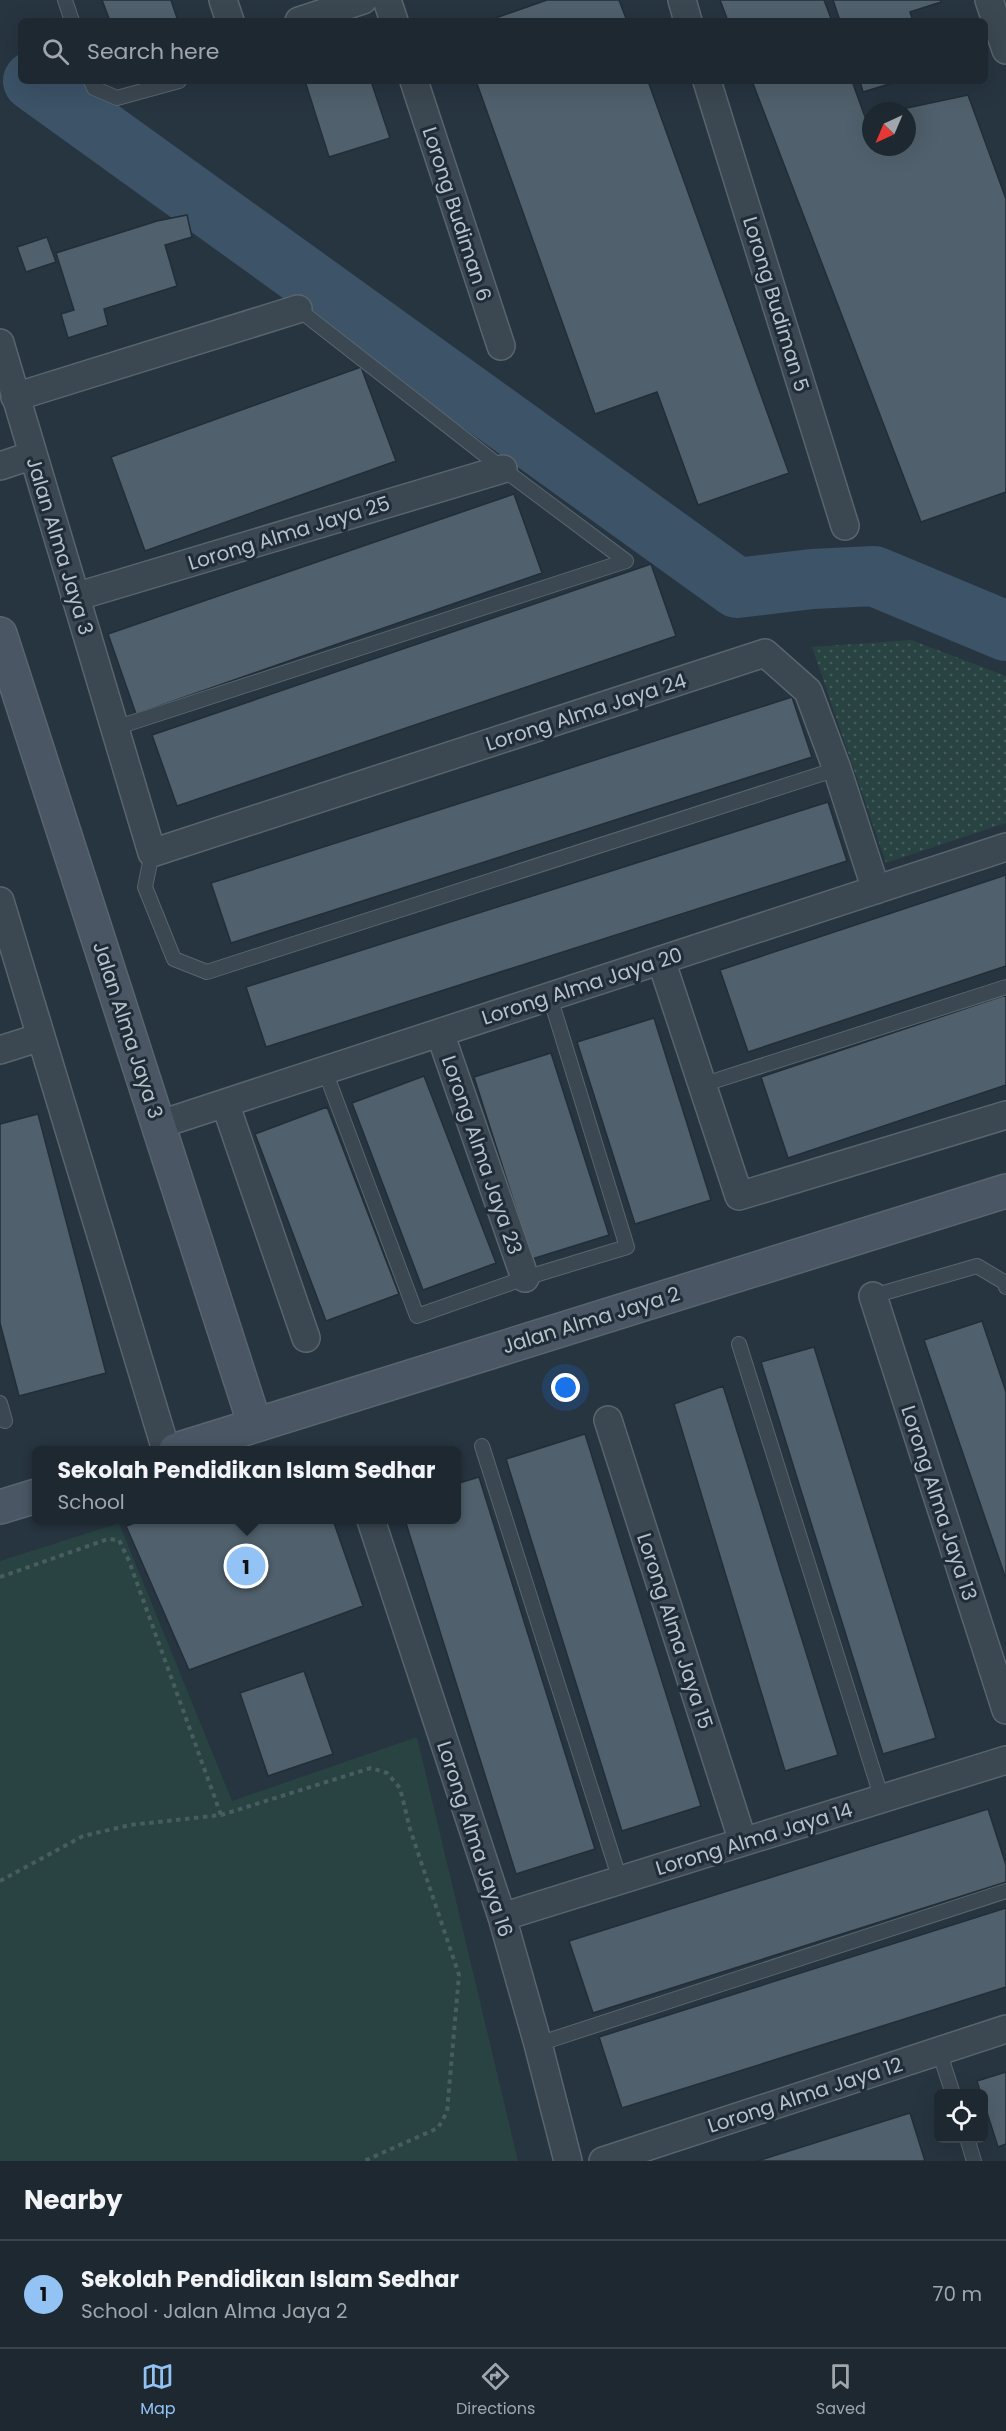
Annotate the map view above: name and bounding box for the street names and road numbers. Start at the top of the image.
street label: Lorong Budiman 6 [416,123,498,305]
street label: Lorong Budiman 5 [736,213,816,395]
street label: Jalan Alma Jaya 3 [20,454,100,638]
street label: Lorong Alma Jaya 25 [185,489,393,577]
street label: Lorong Alma Jaya 24 [482,666,690,758]
street label: Jalan Alma Jaya 3 [86,938,170,1122]
street label: Lorong Alma Jaya 20 [478,940,686,1032]
street label: Lorong Alma Jaya 23 [435,1052,529,1258]
street label: Jalan Alma Jaya 2 [499,1280,683,1360]
street label: Lorong Alma Jaya 13 [894,1402,984,1604]
street label: Lorong Alma Jaya 15 [630,1529,720,1733]
street label: Lorong Alma Jaya 16 [430,1737,520,1941]
street label: Lorong Alma Jaya 14 [652,1796,856,1882]
street label: Lorong Alma Jaya 12 [704,2050,906,2140]

